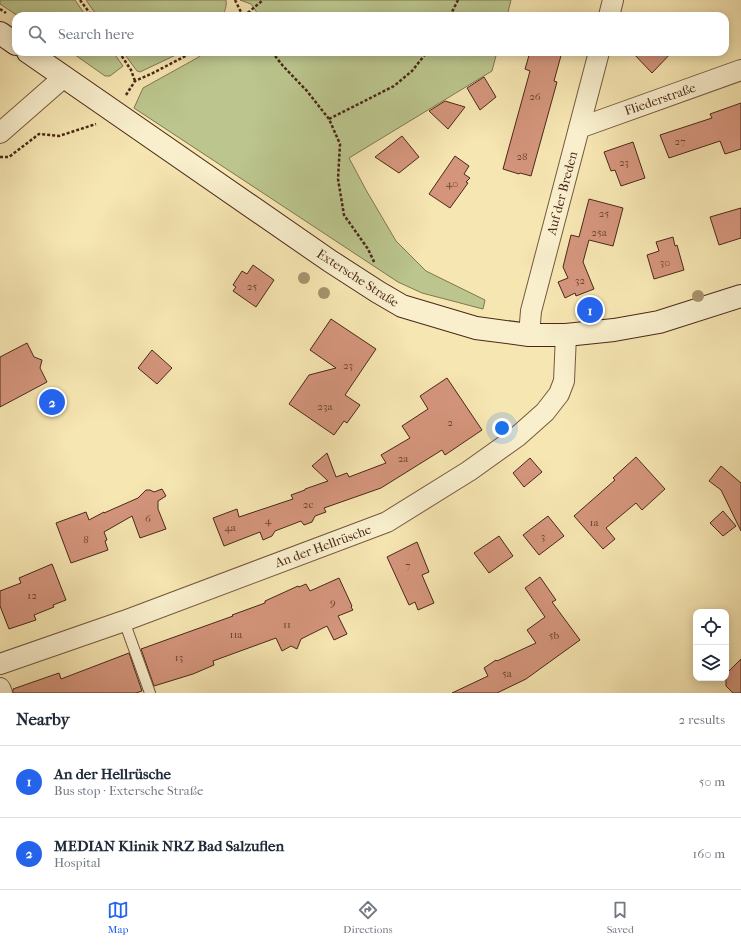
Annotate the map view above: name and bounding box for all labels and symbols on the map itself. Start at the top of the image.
street label: Fliederstraße [622,80,698,118]
house number: 26 [529,90,541,103]
house number: 27 [675,135,685,148]
street label: Auf der Breden [543,149,580,237]
house number: 28 [516,150,528,163]
house number: 23 [619,156,629,169]
house number: 40 [446,177,458,190]
house number: 25 [599,207,609,220]
house number: 25a [591,226,608,239]
street label: Extersche Straße [314,246,402,310]
house number: 30 [660,256,670,269]
house number: 32 [575,274,585,287]
house number: 25 [247,280,257,293]
pin: 1 [577,295,603,325]
house number: 23 [343,359,353,372]
pin: 2 [39,387,65,417]
house number: 23a [317,400,334,413]
house number: 2 [447,416,453,429]
your location [492,418,512,438]
house number: 2a [398,452,409,465]
house number: 2c [303,498,313,511]
house number: 6 [145,512,151,525]
house number: 4 [265,514,272,527]
house number: 1a [589,516,599,529]
house number: 4a [224,521,237,534]
street label: An der Hellrüsche [272,521,374,571]
house number: 3 [541,530,545,543]
house number: 8 [83,533,89,546]
house number: 7 [405,559,411,572]
house number: 12 [27,589,37,602]
house number: 9 [330,596,336,609]
house number: 11 [283,618,291,631]
house number: 11a [230,628,243,641]
house number: 5b [549,629,559,642]
house number: 13 [175,651,183,664]
house number: 5a [502,667,513,680]

